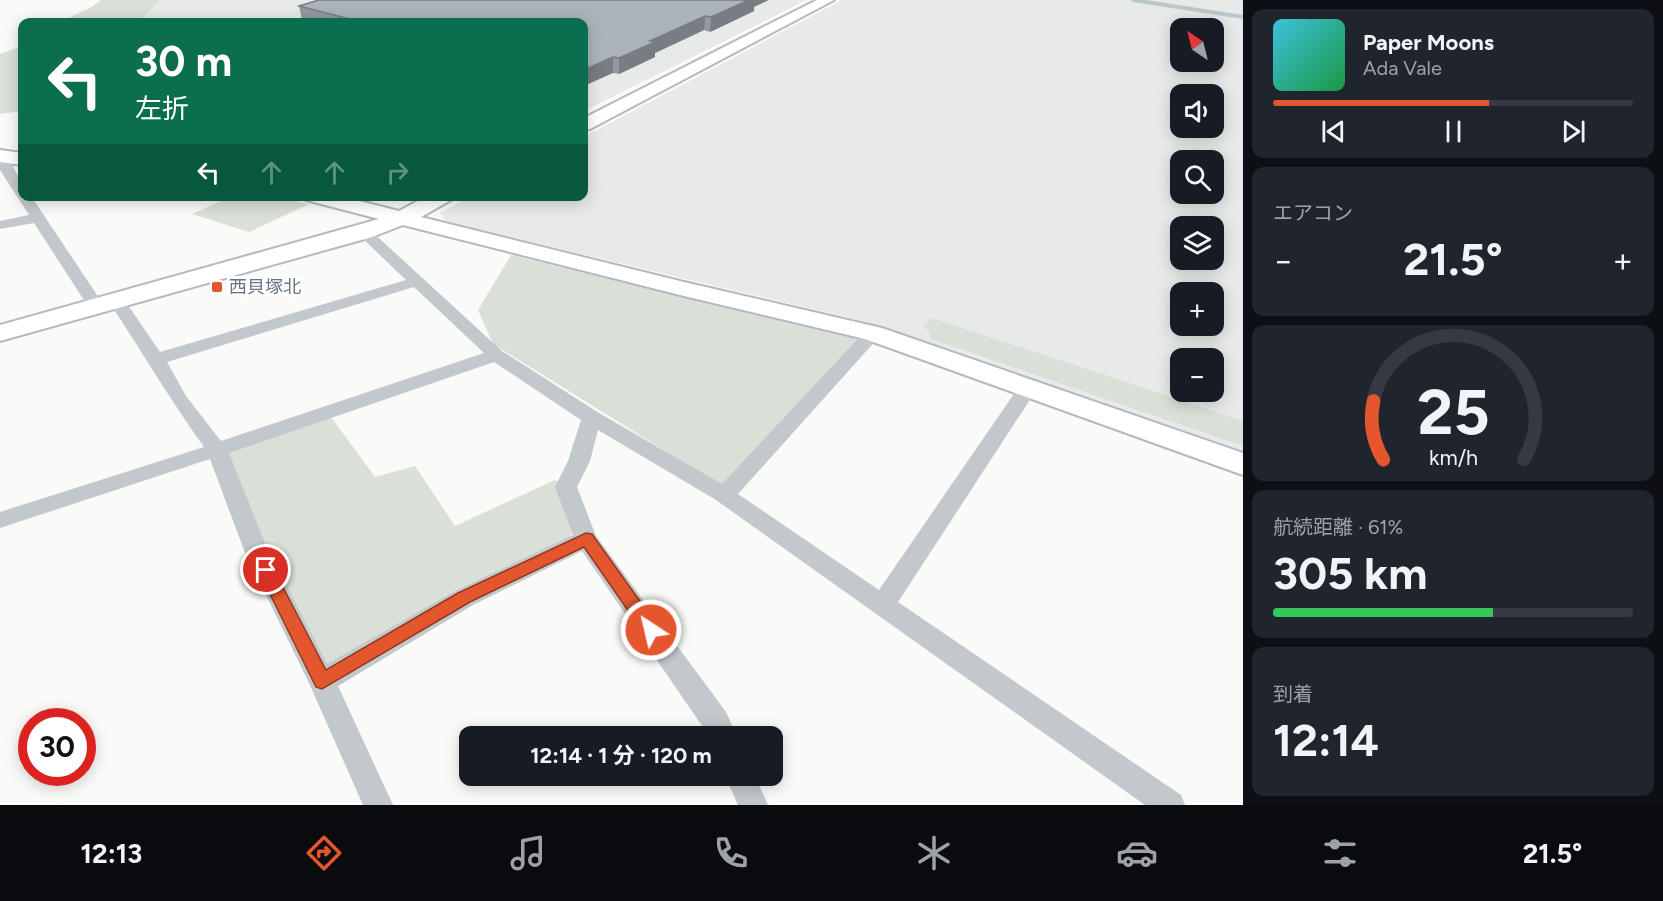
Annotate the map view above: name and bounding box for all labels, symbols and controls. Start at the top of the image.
north arrow [1170,18,1224,72]
map controls [1170,18,1224,402]
text: Paper Moons [1363,29,1494,56]
text: 30 m [135,36,232,87]
icon: left [36,42,114,120]
text: Ada Vale [1363,56,1442,80]
button: sound [1170,84,1224,138]
text: 左折 [135,92,189,125]
icon: previous [1317,115,1350,148]
icon: pause [1437,115,1470,148]
icon: next [1557,115,1590,148]
button: search [1170,150,1224,204]
icon: left [192,156,225,189]
icon: ahead [255,156,288,189]
icon: ahead [318,156,351,189]
icon: right [381,156,414,189]
text: エアコン [1273,201,1353,225]
button: layers [1170,216,1224,270]
text: 21.5° [1403,232,1503,286]
text: − [1273,241,1294,280]
text: + [1612,241,1633,280]
place label: 西貝塚北 [229,276,301,298]
marker: 西貝塚北 [210,280,224,294]
button: + [1170,282,1224,336]
button: − [1170,348,1224,402]
text: 25 [1417,375,1489,450]
text: km/h [1429,445,1477,470]
text: 航続距離 · 61% [1273,515,1403,539]
pin [240,544,291,595]
text: 305 km [1273,546,1428,600]
icon: arrive [249,553,282,586]
position arrow [619,598,683,662]
text: 到着 [1273,682,1313,706]
speed limit sign: 30 [18,708,96,786]
text: 12:14 [1273,713,1379,767]
text: 12:14 · 1 分 · 120 m [530,742,712,769]
icon: directions [303,832,345,874]
icon: music [507,832,549,874]
icon: phone [710,832,752,874]
icon: climate [913,832,955,874]
icon: car [1116,832,1158,874]
icon: filters [1319,832,1361,874]
text: 12:13 [81,837,142,870]
text: 21.5° [1523,837,1582,870]

